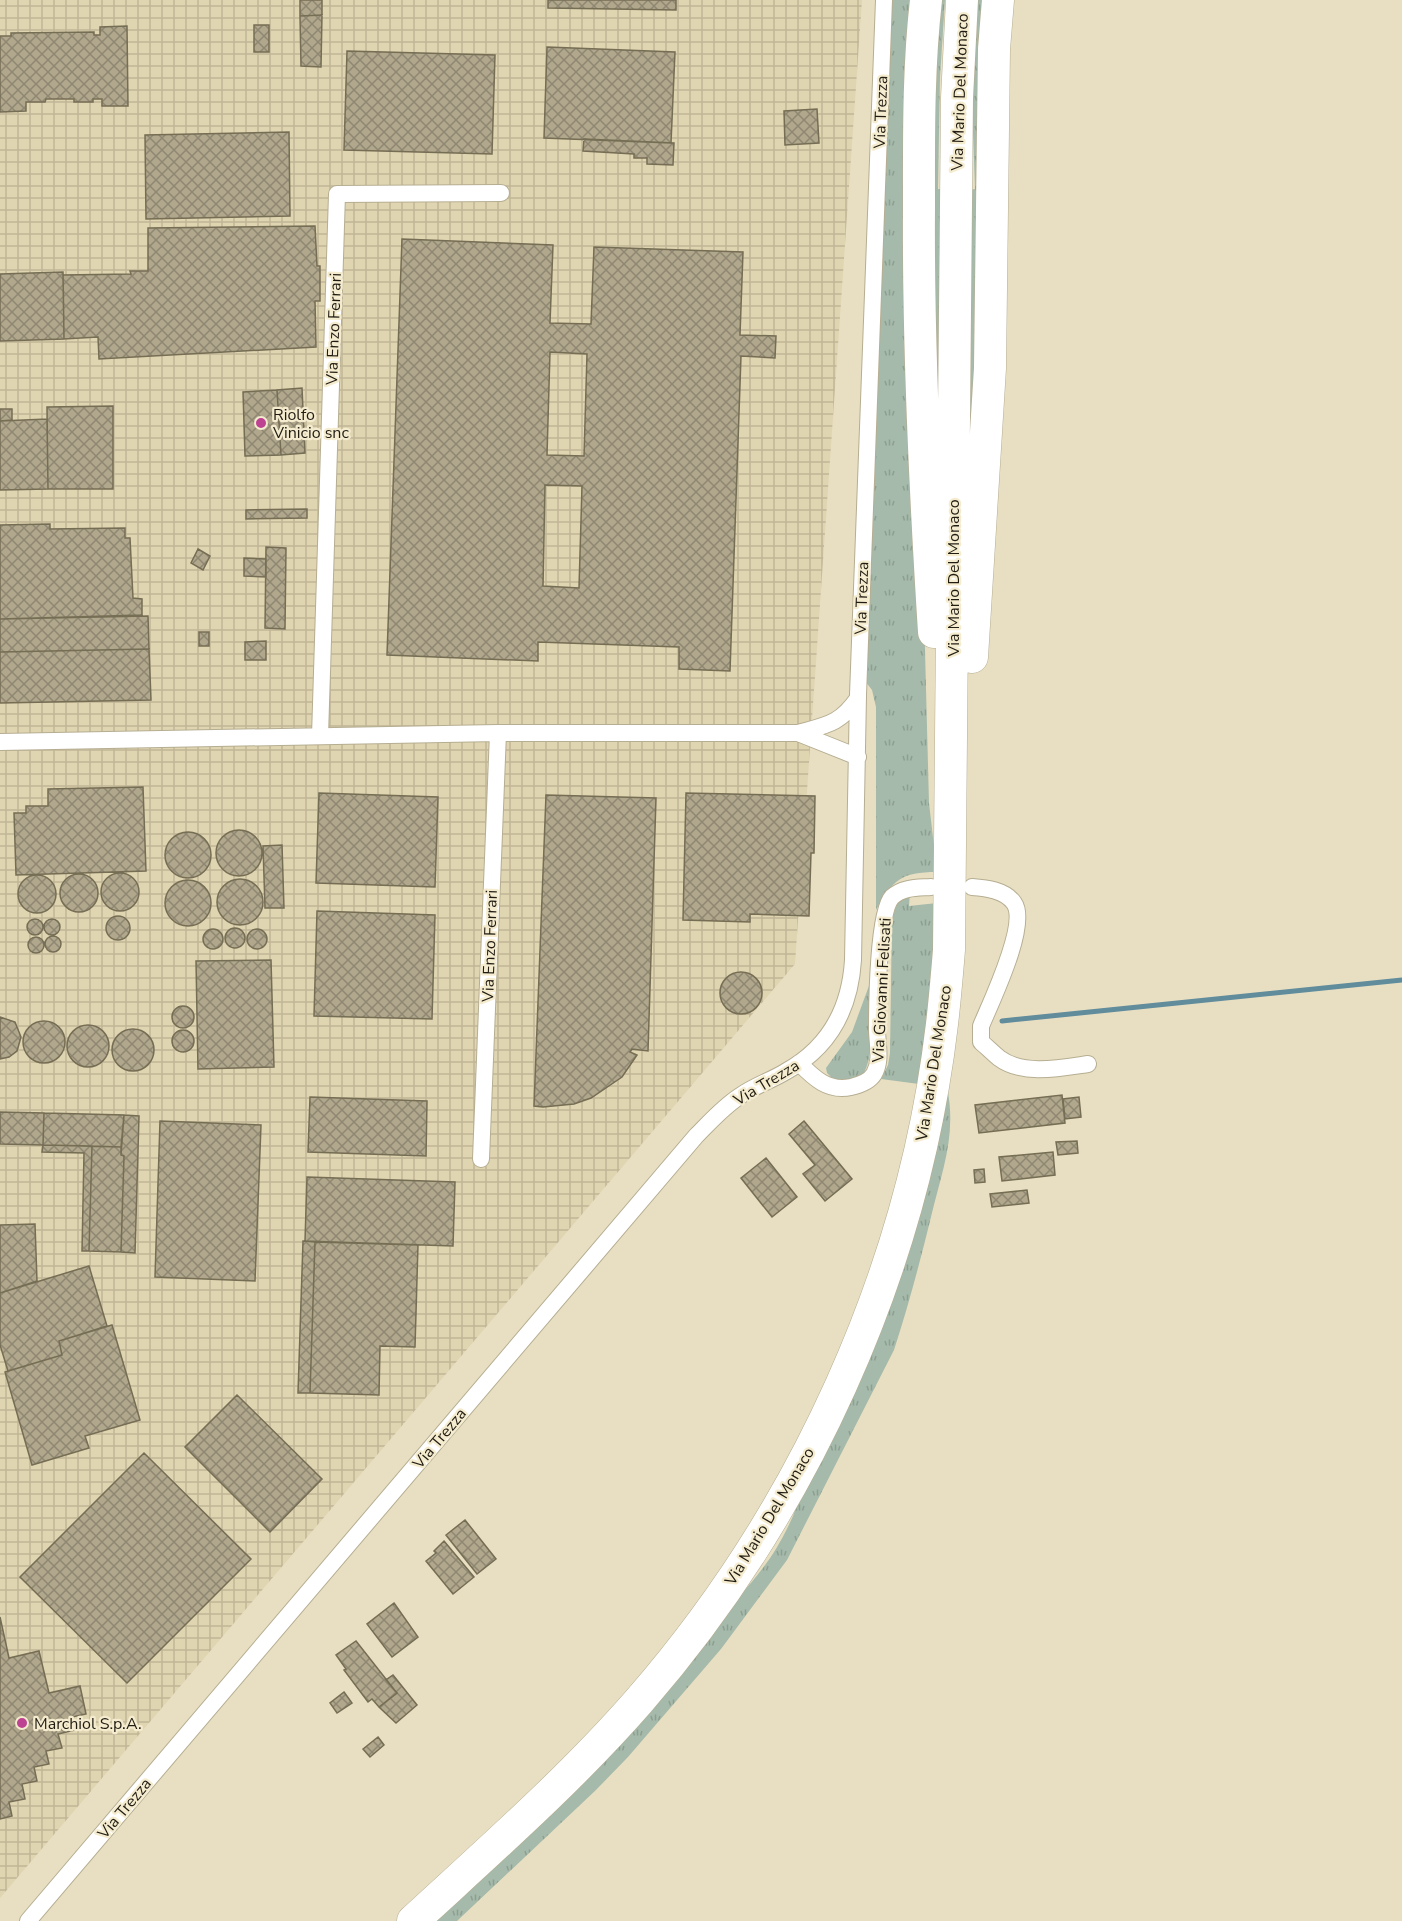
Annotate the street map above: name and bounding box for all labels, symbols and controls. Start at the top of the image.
street label: Via Mario Del Monaco [946,13,974,172]
street label: Via Trezza [869,75,893,150]
street label: Via Enzo Ferrari [321,273,347,387]
place label: Riolfo Vinicio snc [272,404,349,444]
marker: Riolfo Vinicio snc [254,416,268,430]
street label: Via Mario Del Monaco [943,499,965,658]
street label: Via Trezza [850,561,874,636]
street label: Via Enzo Ferrari [477,890,503,1004]
street label: Via Giovanni Felisati [867,917,897,1064]
street label: Via Mario Del Monaco [911,984,957,1144]
street label: Via Trezza [729,1055,803,1112]
street label: Via Trezza [407,1404,472,1474]
street label: Via Mario Del Monaco [719,1443,820,1591]
place label: Marchiol S.p.A. [34,1713,142,1735]
marker: Marchiol S.p.A. [15,1716,29,1730]
street label: Via Trezza [92,1774,157,1844]

